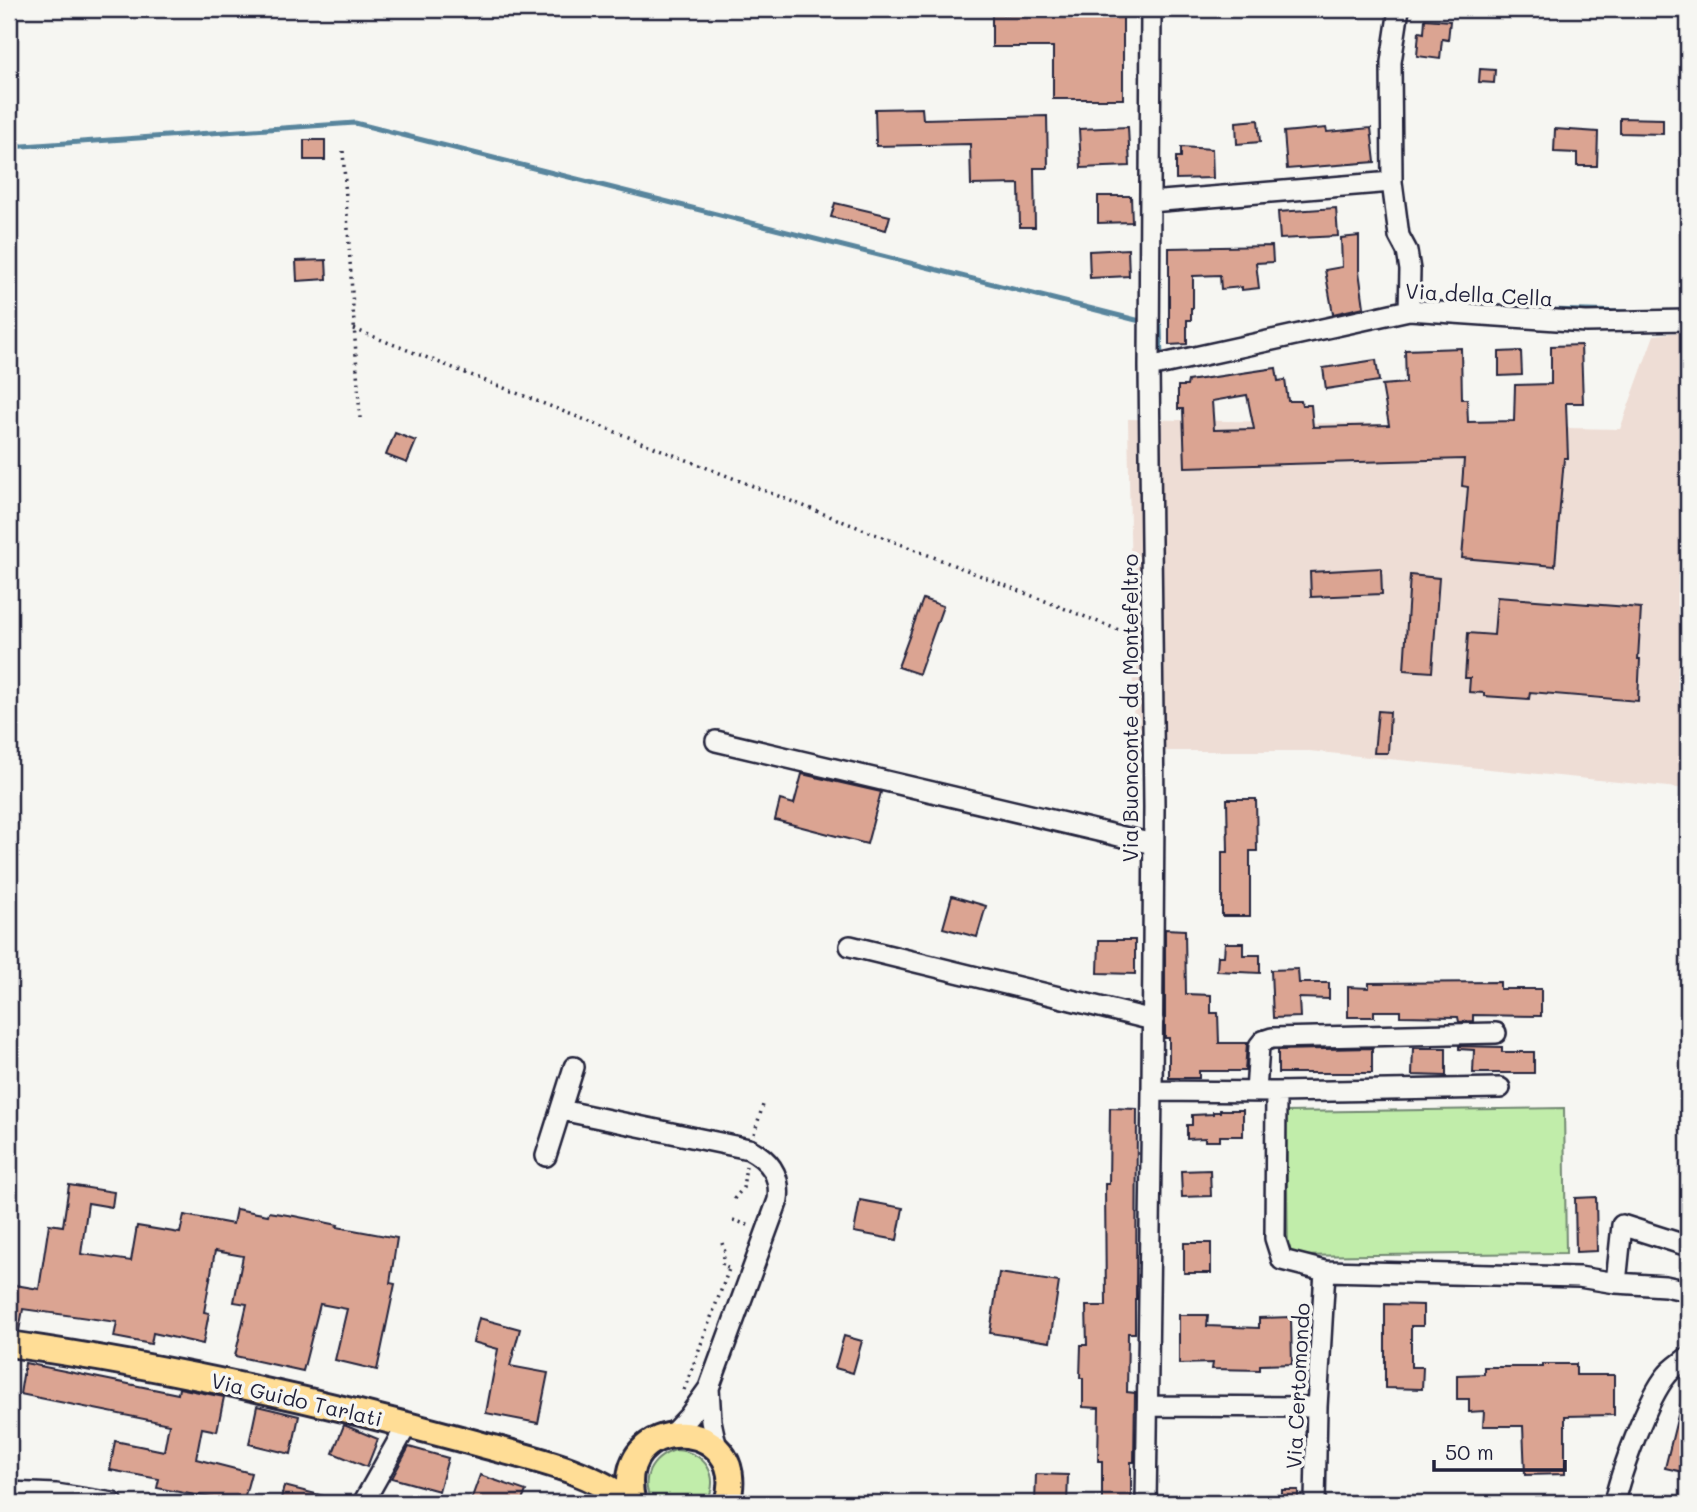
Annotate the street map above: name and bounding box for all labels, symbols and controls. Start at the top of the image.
street label: Via della Cella [1404,277,1554,311]
street label: Via Buonconte da Montefeltro [1116,554,1143,862]
street label: Via Certomondo [1279,1302,1315,1470]
street label: Via Guido Tarlati [209,1366,385,1432]
scale bar [1434,1428,1566,1472]
text: 50 m [1445,1438,1494,1465]

